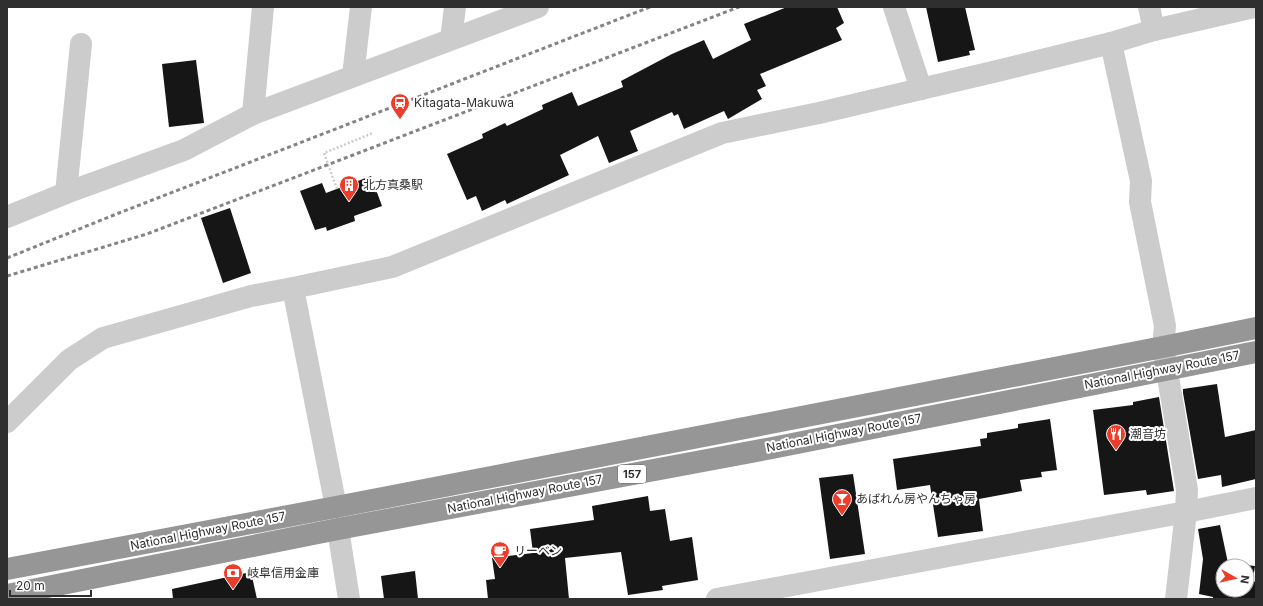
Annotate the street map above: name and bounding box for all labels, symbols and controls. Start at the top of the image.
station icon: Kitagata-Makuwa [389,92,411,120]
place label: Kitagata-Makuwa [414,95,514,110]
building icon: 北方真桑駅 [338,174,360,202]
place label: 北方真桑駅 [363,177,423,192]
street label: National Highway Route 157 [1083,347,1241,392]
street label: National Highway Route 157 [765,410,923,455]
restaurant icon: 潮音坊 [1105,423,1127,451]
place label: 潮音坊 [1130,426,1166,441]
road number: 157 [618,465,646,483]
street label: National Highway Route 157 [446,471,604,516]
bar icon: あばれん房やんちゃ房 [831,488,853,516]
place label: あばれん房やんちゃ房 [856,491,976,506]
street label: National Highway Route 157 [129,508,287,553]
cafe icon: リーベン [489,540,511,568]
place label: リーベン [514,543,562,558]
north arrow [1215,558,1255,598]
bank icon: 岐阜信用金庫 [222,562,244,590]
place label: 岐阜信用金庫 [247,565,319,580]
scale bar [10,572,91,598]
text: N [1237,574,1252,585]
text: 20 m [16,578,45,593]

